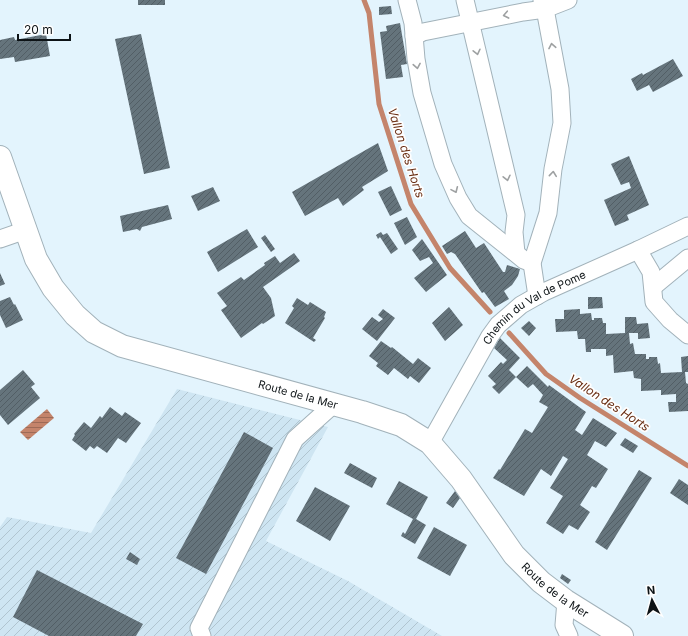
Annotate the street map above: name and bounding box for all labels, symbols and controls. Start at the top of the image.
one-way arrow [503,10,509,19]
scale bar [18,16,70,42]
text: 20 m [24,22,53,37]
one-way arrow [548,43,557,49]
one-way arrow [472,48,481,55]
one-way arrow [412,63,421,69]
water label: Vallon des Horts [385,106,428,200]
one-way arrow [548,171,557,177]
one-way arrow [503,175,511,181]
one-way arrow [450,186,458,193]
street label: Chemin du Val de Pome [480,267,588,347]
water label: Vallon des Horts [566,371,653,434]
street label: Route de la Mer [257,377,339,412]
street label: Route de la Mer [519,560,591,620]
north arrow [632,580,672,620]
text: N [646,583,656,597]

